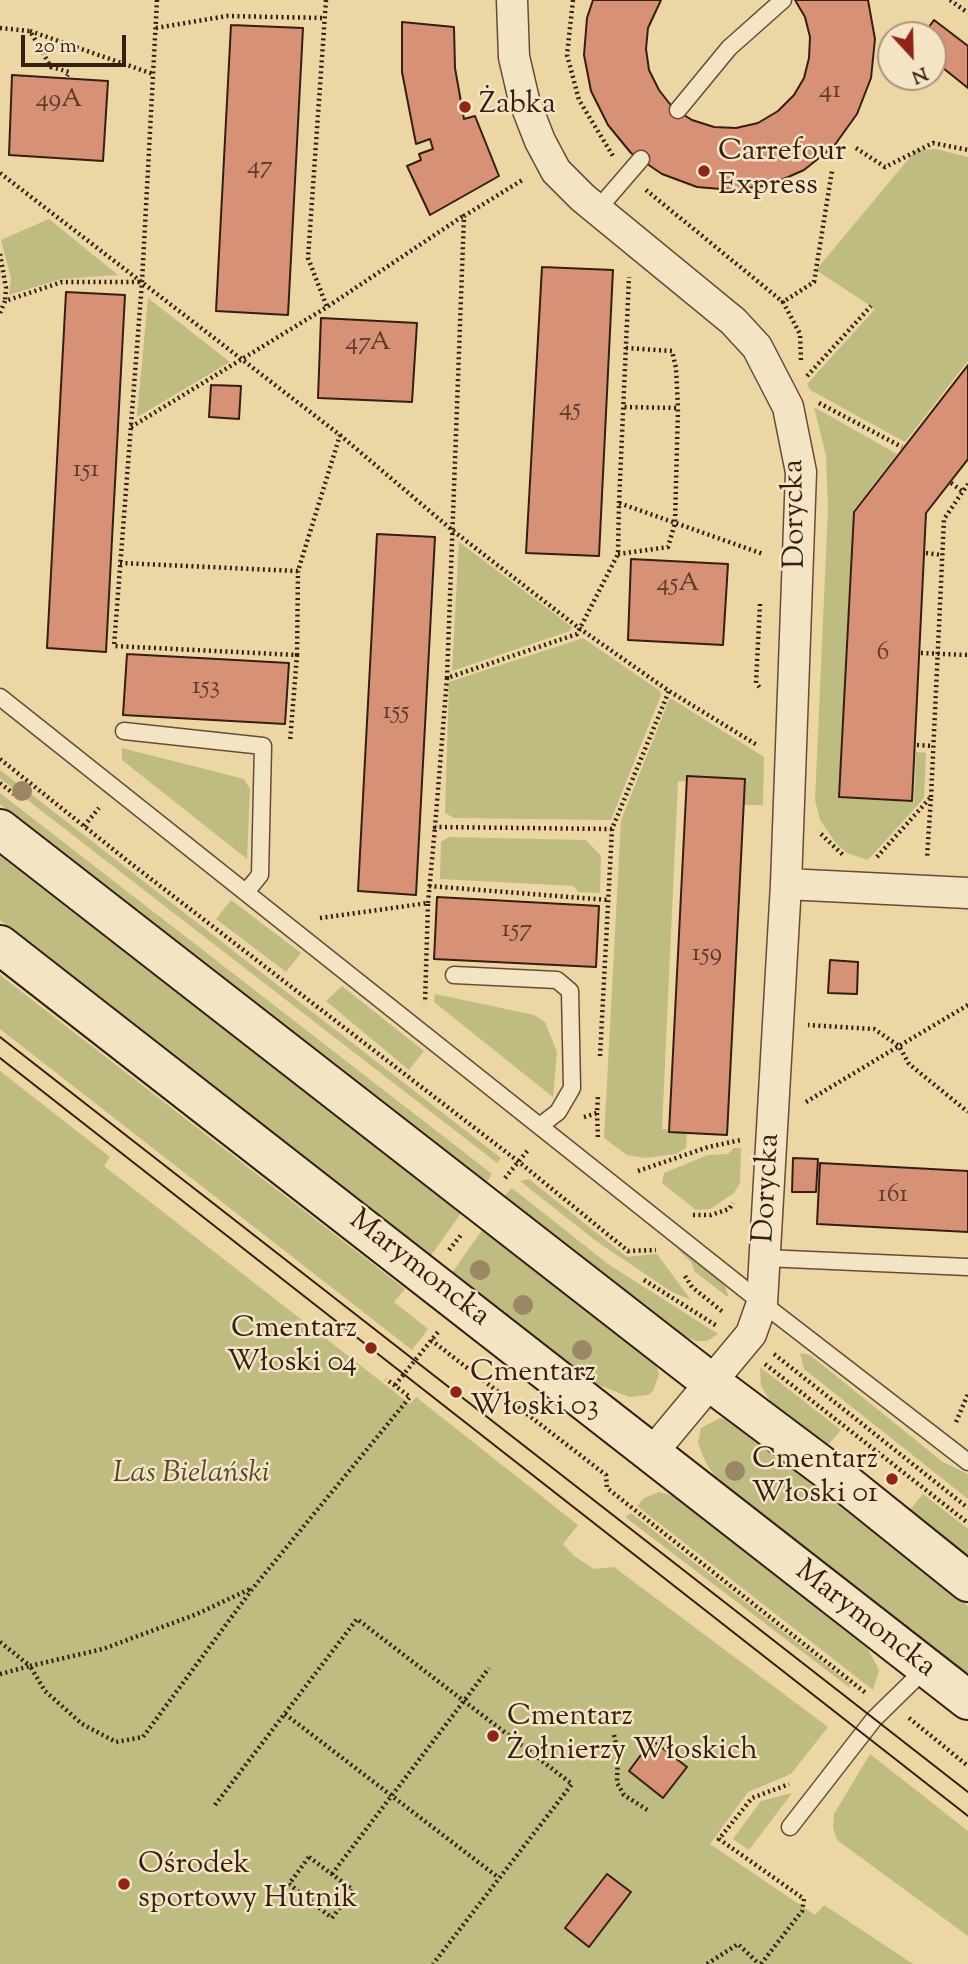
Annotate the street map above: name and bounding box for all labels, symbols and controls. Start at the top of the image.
scale bar [24,21,130,65]
north arrow [877,21,947,91]
text: 20 m [34,32,77,62]
text: N [907,59,931,89]
house number: 41 [819,77,841,109]
house number: 49A [36,86,82,118]
place label: Żabka [479,89,556,125]
marker: Żabka [457,99,473,115]
place label: Carrefour Express [718,136,846,206]
house number: 47 [247,153,273,185]
marker: Carrefour Express [696,163,712,179]
house number: 47A [345,329,391,361]
house number: 45 [559,395,581,427]
house number: 151 [73,456,99,488]
street label: Dorycka [778,459,816,569]
house number: 45A [656,570,700,602]
house number: 6 [877,639,889,671]
house number: 153 [192,673,220,705]
house number: 155 [383,698,409,730]
house number: 157 [502,916,532,948]
house number: 159 [692,940,722,972]
street label: Dorycka [748,1132,790,1244]
house number: 161 [878,1181,908,1213]
street label: Marymoncka [340,1204,496,1336]
place label: Cmentarz Włoski 04 [227,1313,357,1384]
marker: Cmentarz Włoski 04 [363,1340,379,1356]
place label: Cmentarz Włoski 03 [470,1357,599,1428]
marker: Cmentarz Włoski 03 [448,1384,464,1400]
place label: Cmentarz Włoski 01 [751,1444,878,1514]
park label: Las Bielański [113,1458,269,1494]
marker: Cmentarz Włoski 01 [884,1471,900,1487]
street label: Marymoncka [786,1555,942,1687]
place label: Cmentarz Żołnierzy Włoskich [507,1701,758,1772]
marker: Cmentarz Żołnierzy Włoskich [485,1728,501,1744]
place label: Ośrodek sportowy Hutnik [138,1849,358,1920]
marker: Ośrodek sportowy Hutnik [116,1876,132,1892]

